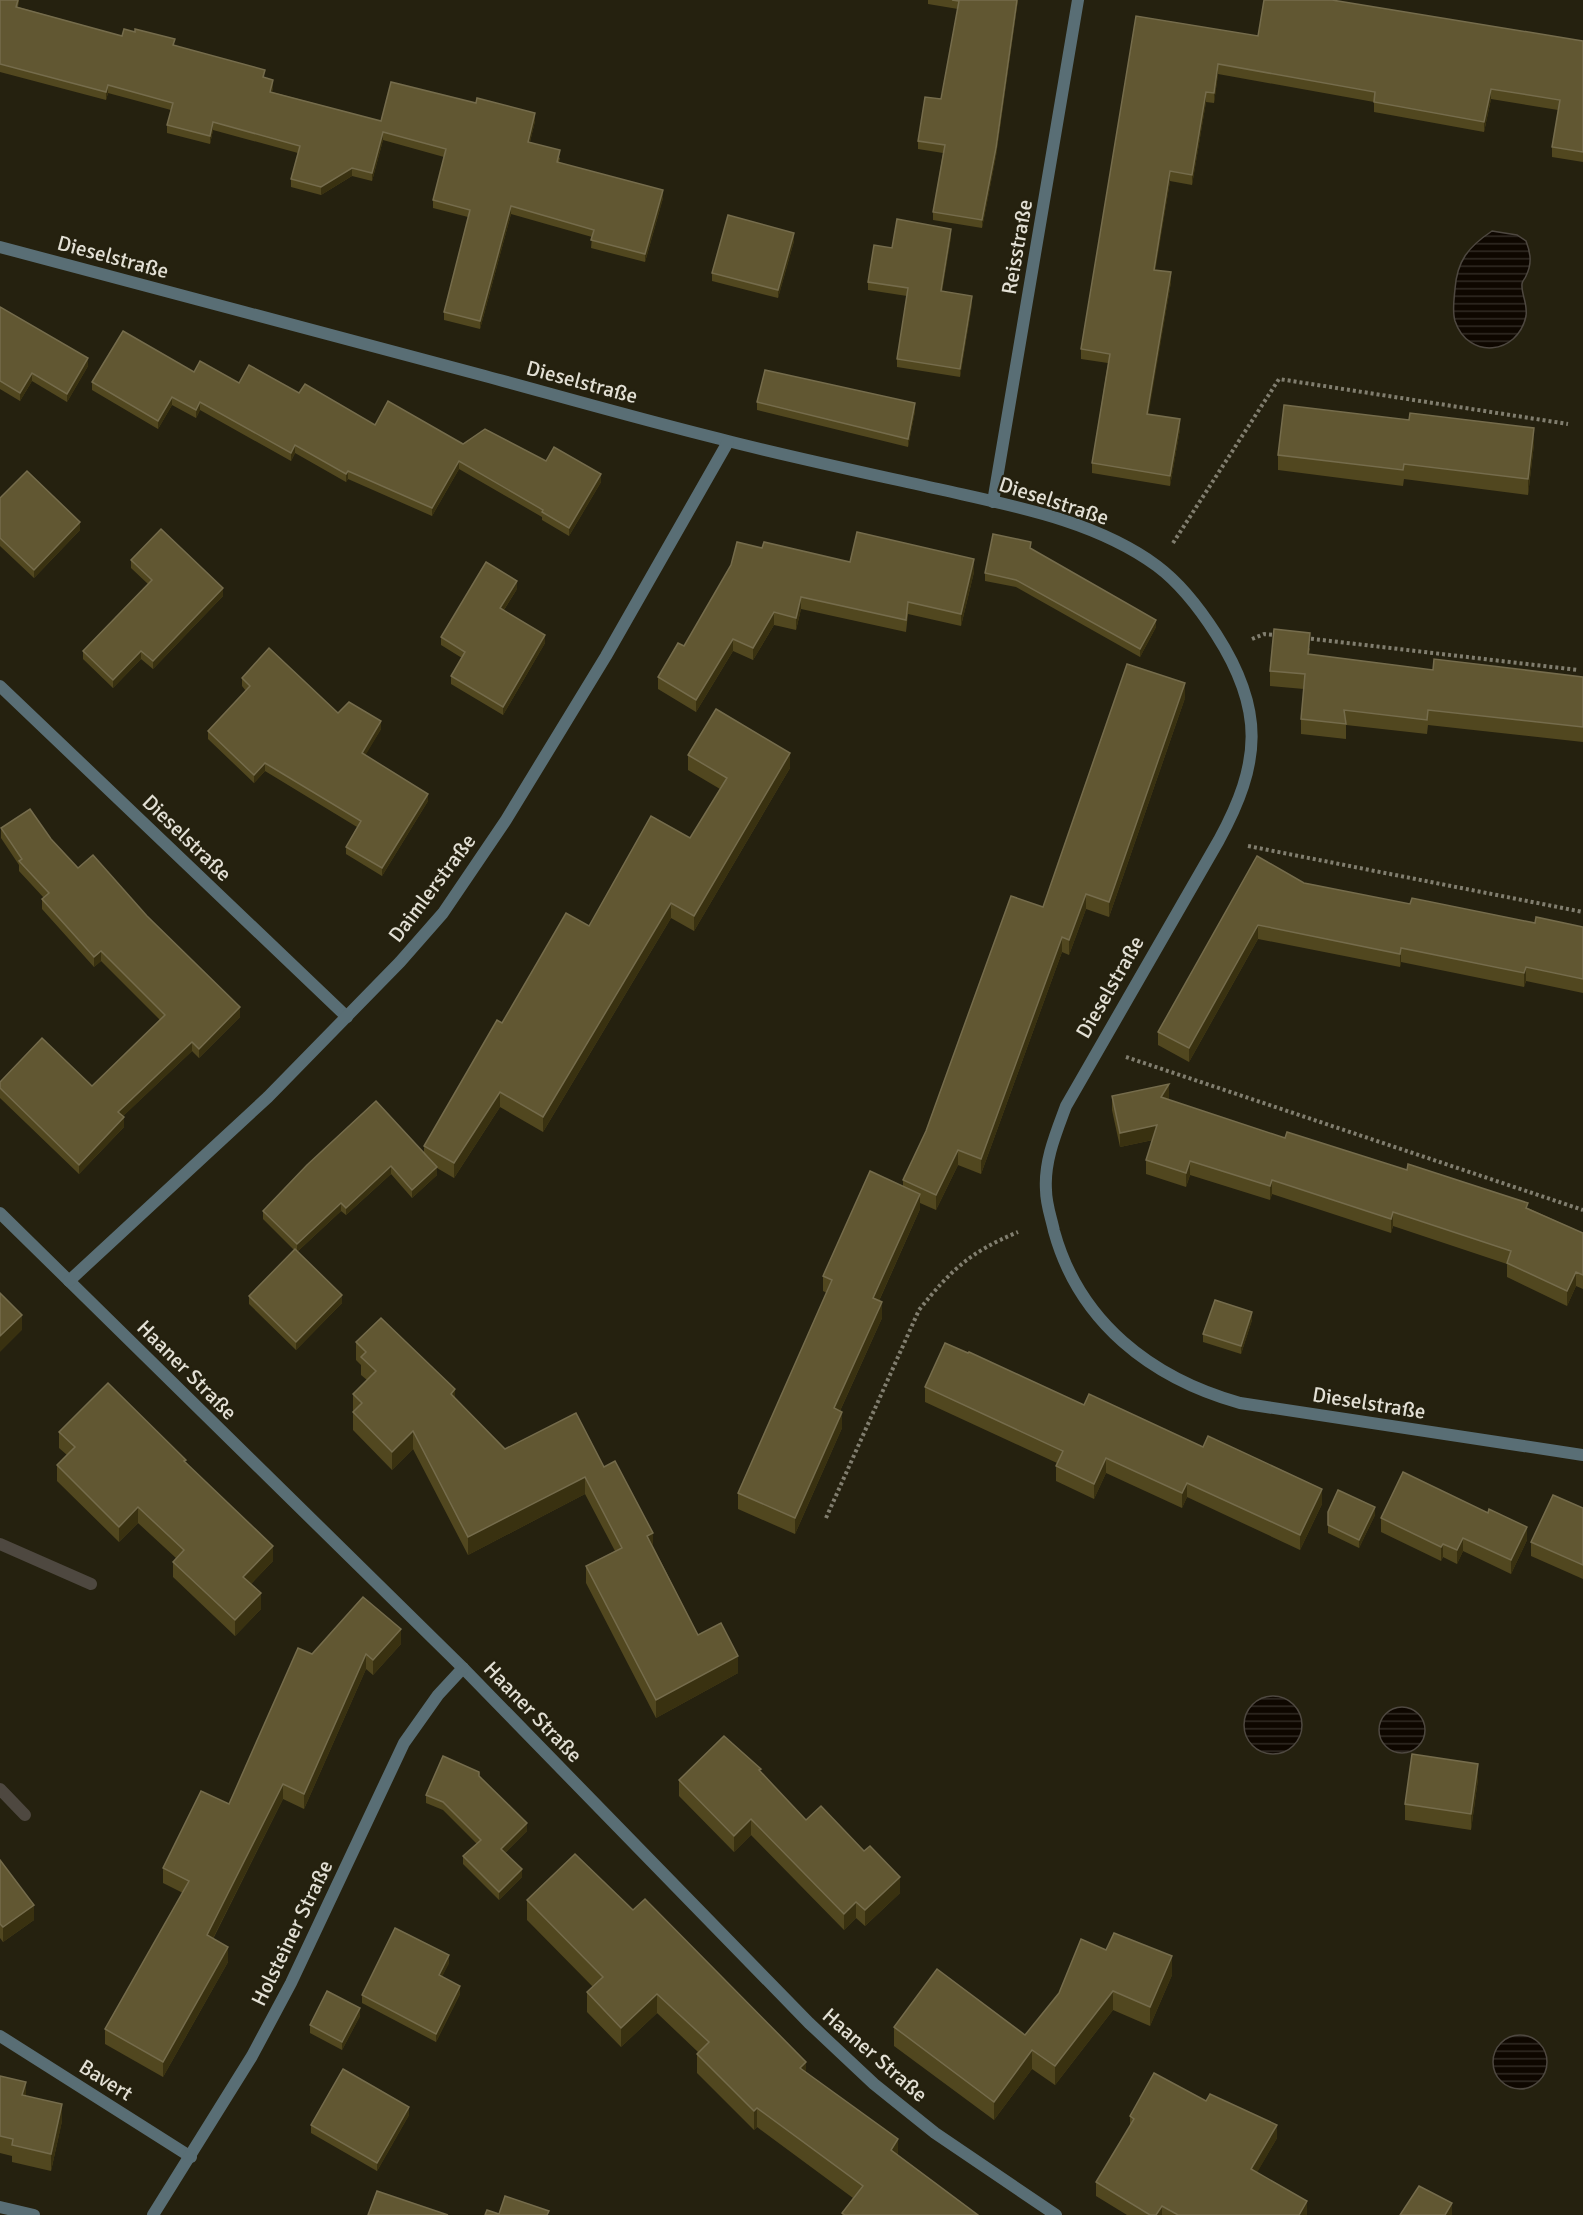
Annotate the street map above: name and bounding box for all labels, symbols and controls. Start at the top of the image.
street label: Reisstraße [996,197,1038,297]
street label: Dieselstraße [55,230,171,284]
street label: Dieselstraße [524,355,640,409]
street label: Dieselstraße [996,471,1112,531]
street label: Dieselstraße [137,789,237,887]
street label: Daimlerstraße [383,829,481,947]
street label: Dieselstraße [1070,931,1150,1043]
street label: Haaner Straße [132,1315,242,1425]
street label: Dieselstraße [1311,1381,1427,1425]
street label: Haaner Straße [478,1656,588,1768]
street label: Holsteiner Straße [245,1856,339,2010]
street label: Haaner Straße [817,2002,933,2108]
street label: Bavert [74,2054,138,2106]

